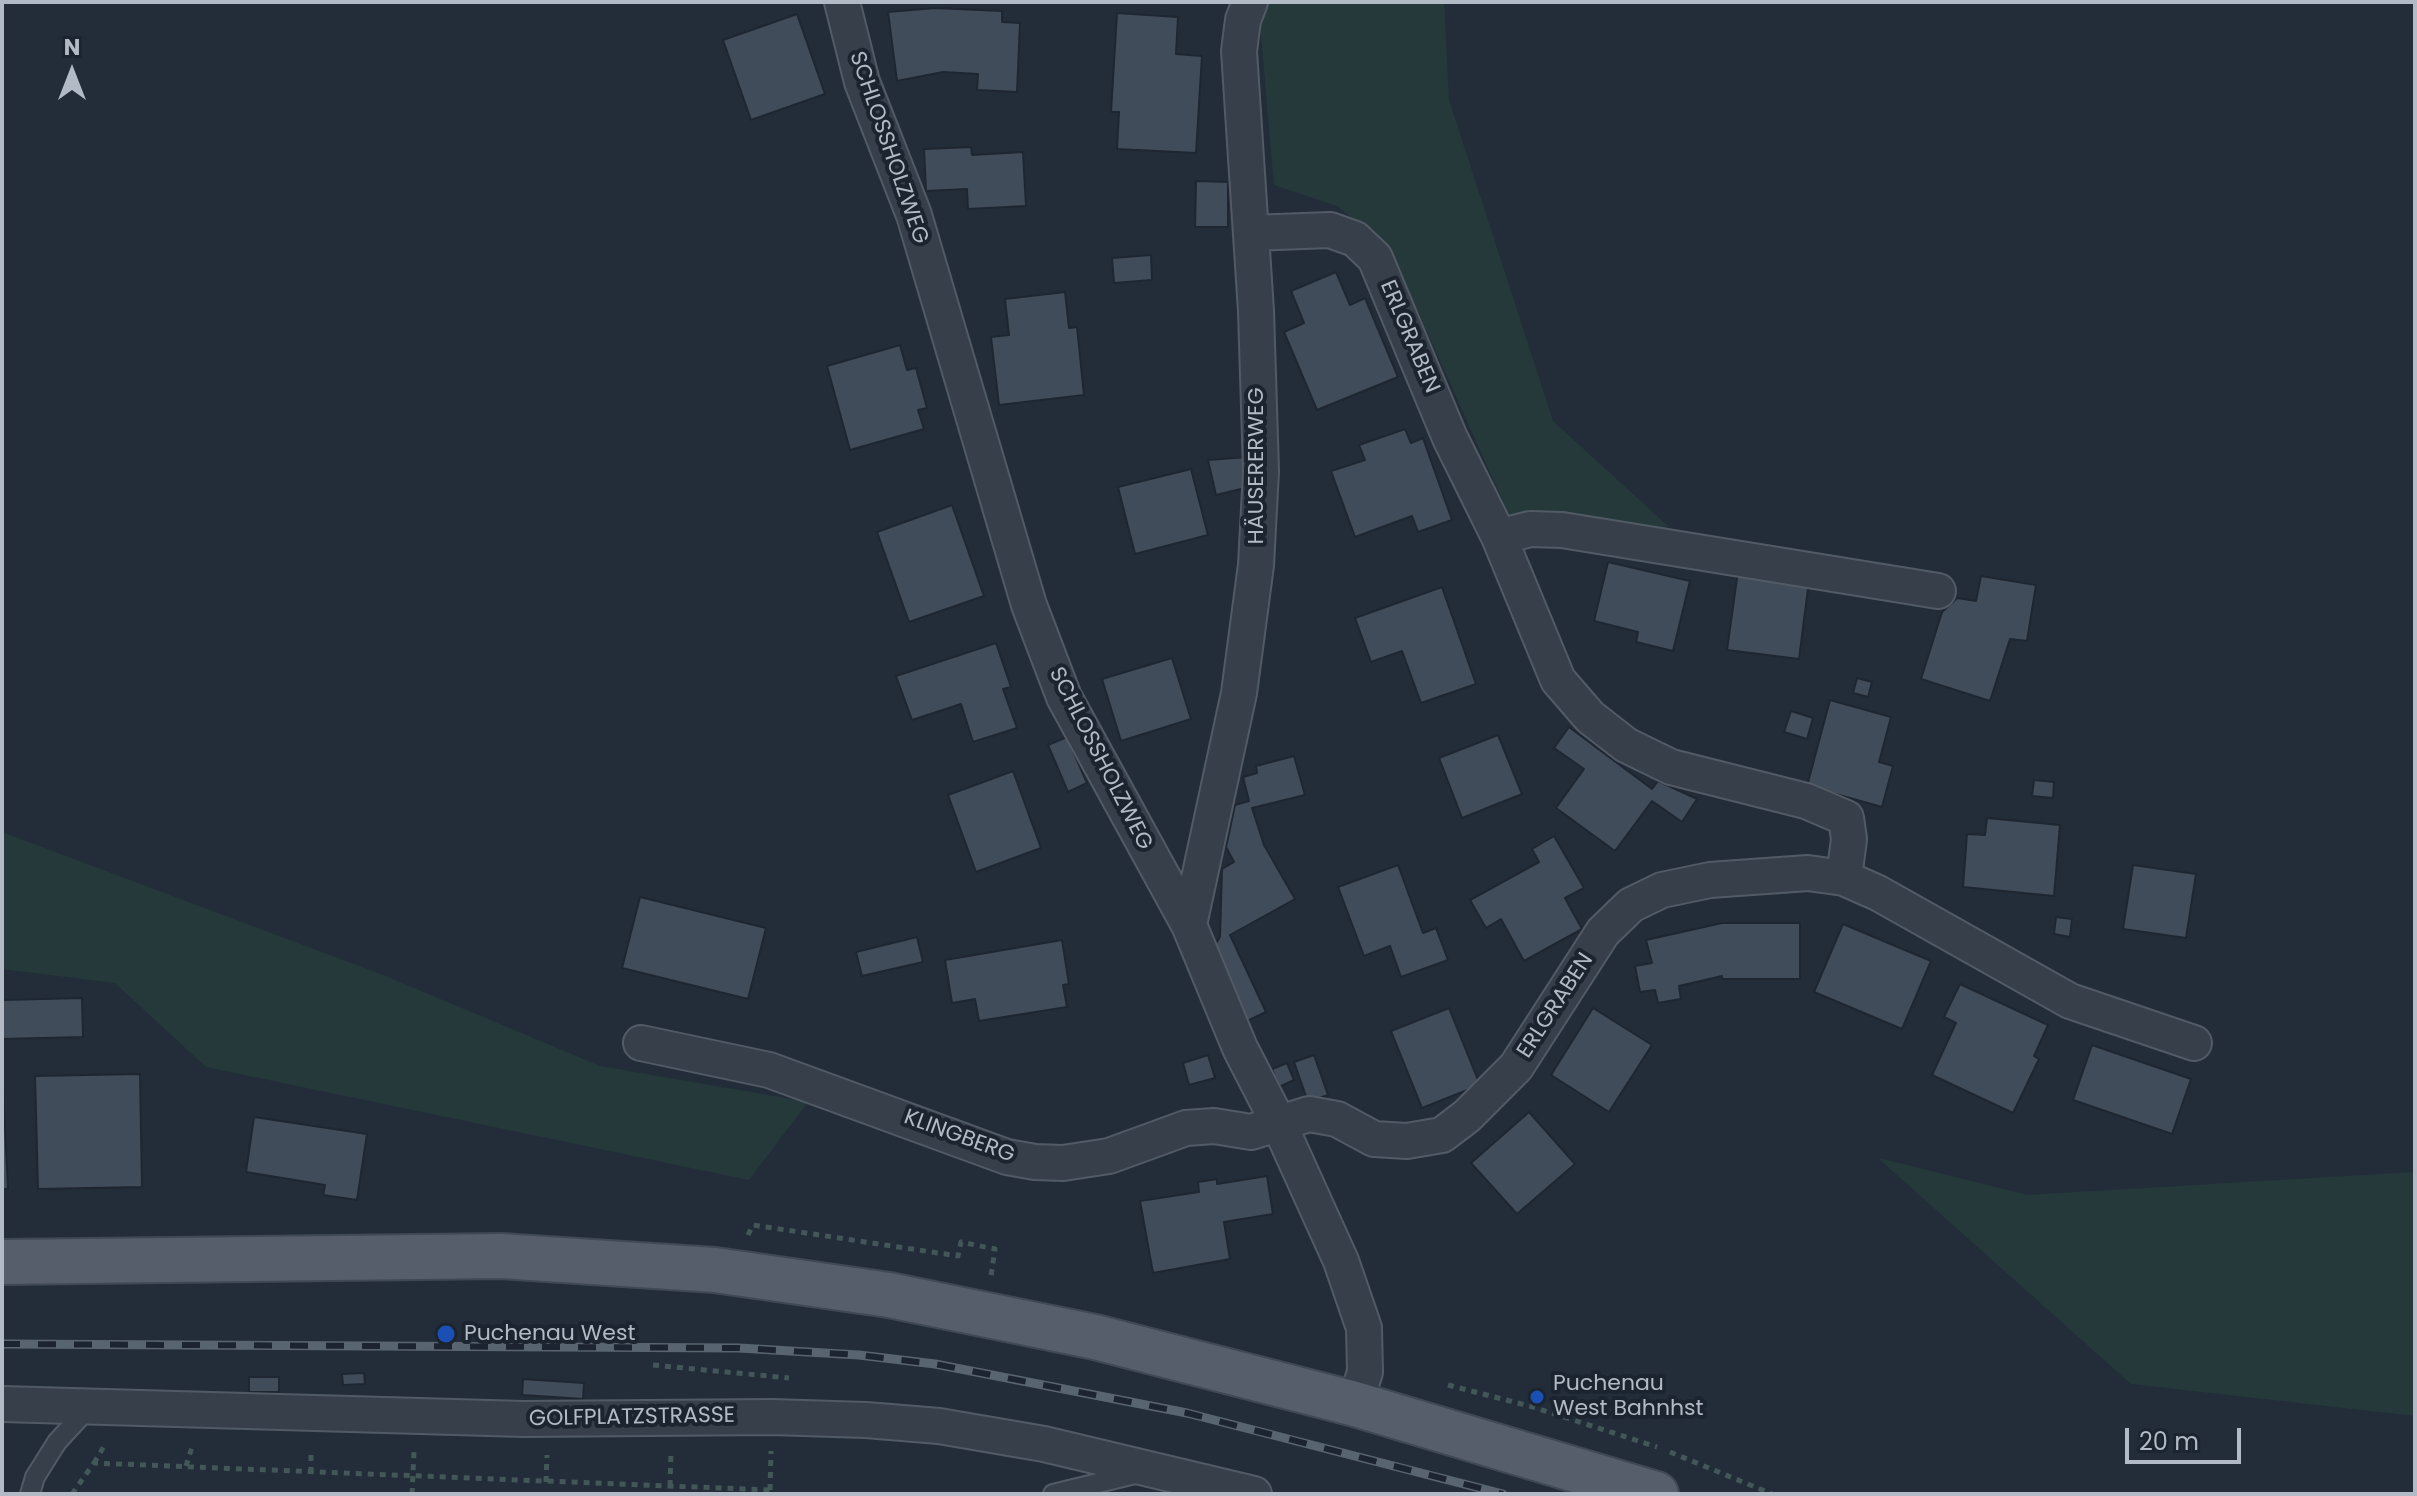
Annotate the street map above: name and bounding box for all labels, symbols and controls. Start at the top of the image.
north arrow [32,32,112,112]
text: N [64,32,80,63]
street label: SCHLOSSHOLZWEG [843,48,933,248]
street label: ERLGRABEN [1373,277,1445,397]
street label: HÄUSERERWEG [1244,387,1270,545]
street label: SCHLOSSHOLZWEG [1042,663,1158,855]
street label: ERLGRABEN [1512,949,1600,1063]
street label: KLINGBERG [900,1105,1018,1169]
place label: Puchenau West [464,1321,635,1347]
marker: Puchenau West [435,1323,457,1345]
place label: Puchenau West Bahnhst [1553,1371,1704,1422]
marker: Puchenau West Bahnhst [1528,1388,1546,1406]
street label: GOLFPLATZSTRASSE [529,1403,735,1433]
scale bar [2129,1412,2245,1462]
text: 20 m [2139,1425,2199,1458]

